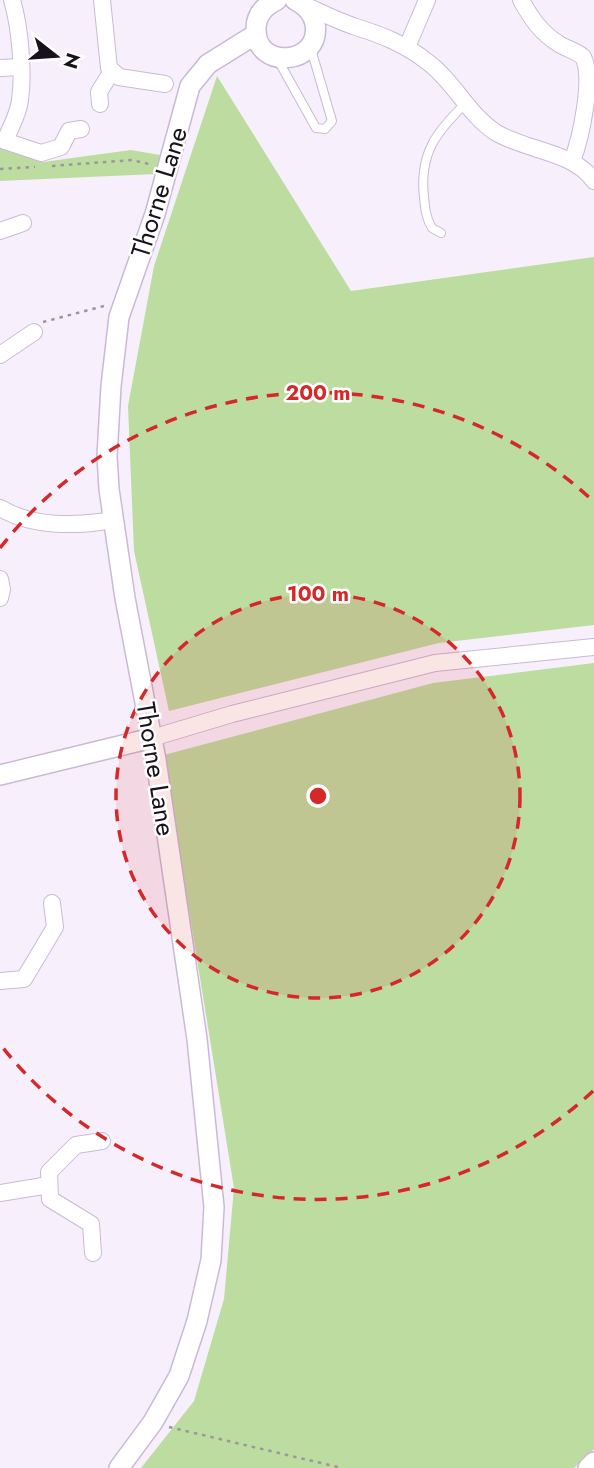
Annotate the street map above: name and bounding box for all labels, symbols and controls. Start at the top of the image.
north arrow [21,21,91,91]
text: N [57,50,87,72]
street label: Thorne Lane [121,122,197,262]
text: 200 m [285,378,351,408]
text: 100 m [287,579,349,609]
street label: Thorne Lane [127,699,185,839]
centre of rings [306,784,330,808]

